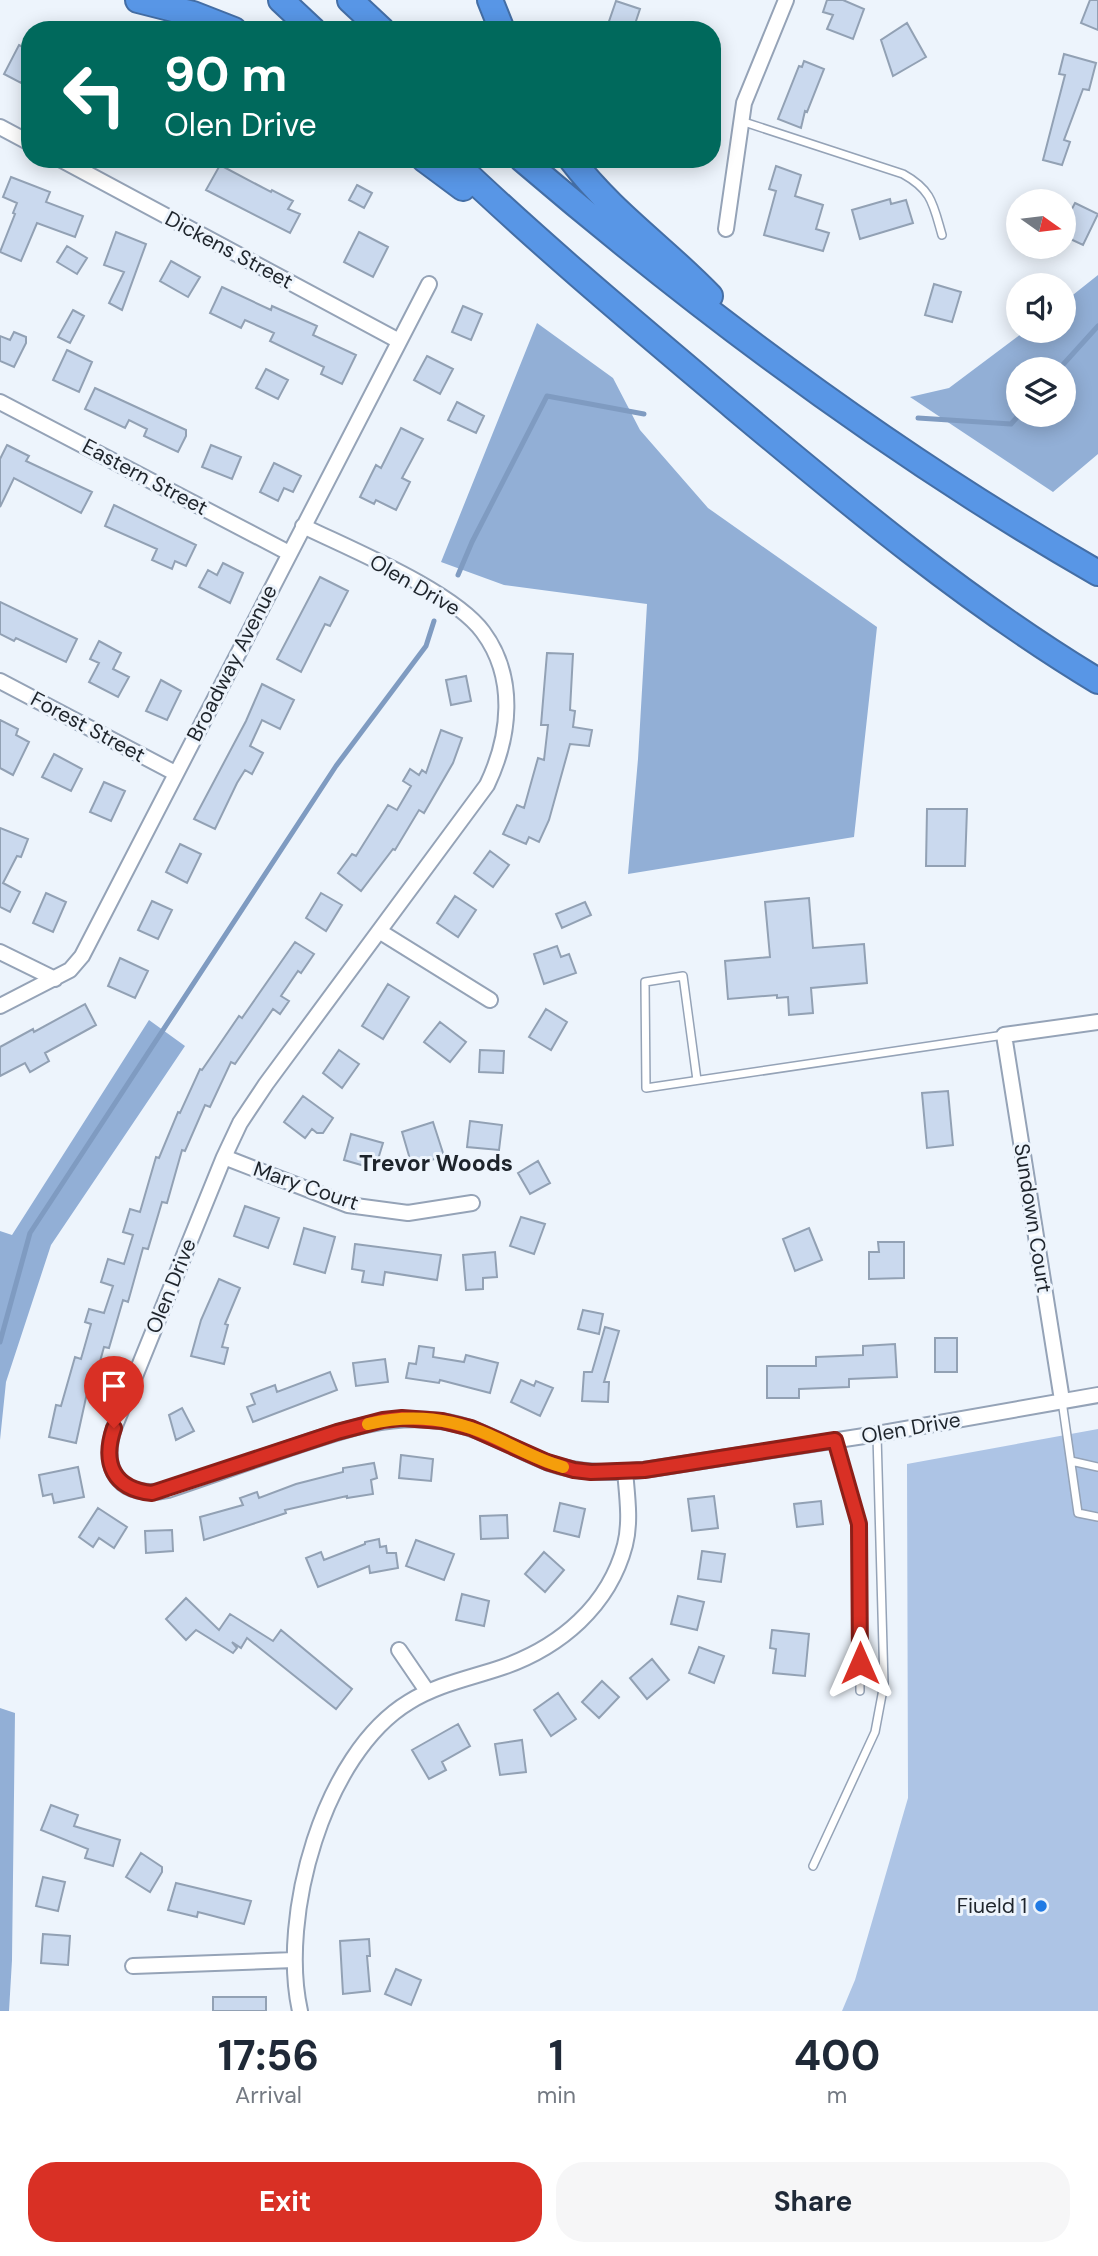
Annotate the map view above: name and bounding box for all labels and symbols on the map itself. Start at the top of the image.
north arrow [1006,189,1076,259]
street label: Dickens Street [160,205,298,295]
street label: Eastern Street [77,432,213,522]
street label: Olen Drive [365,548,465,622]
street label: Broadway Avenue [180,580,284,746]
street label: Forest Street [26,685,150,769]
street label: Sundown Court [1007,1141,1059,1295]
district label: Trevor Woods [359,1148,513,1178]
street label: Mary Court [250,1155,362,1217]
street label: Olen Drive [139,1234,203,1338]
pin [84,1356,144,1428]
street label: Olen Drive [859,1405,963,1450]
position arrow [823,1626,897,1700]
place label: Fiueld 1 [957,1892,1027,1920]
marker: Fiueld 1 [1033,1898,1049,1914]

